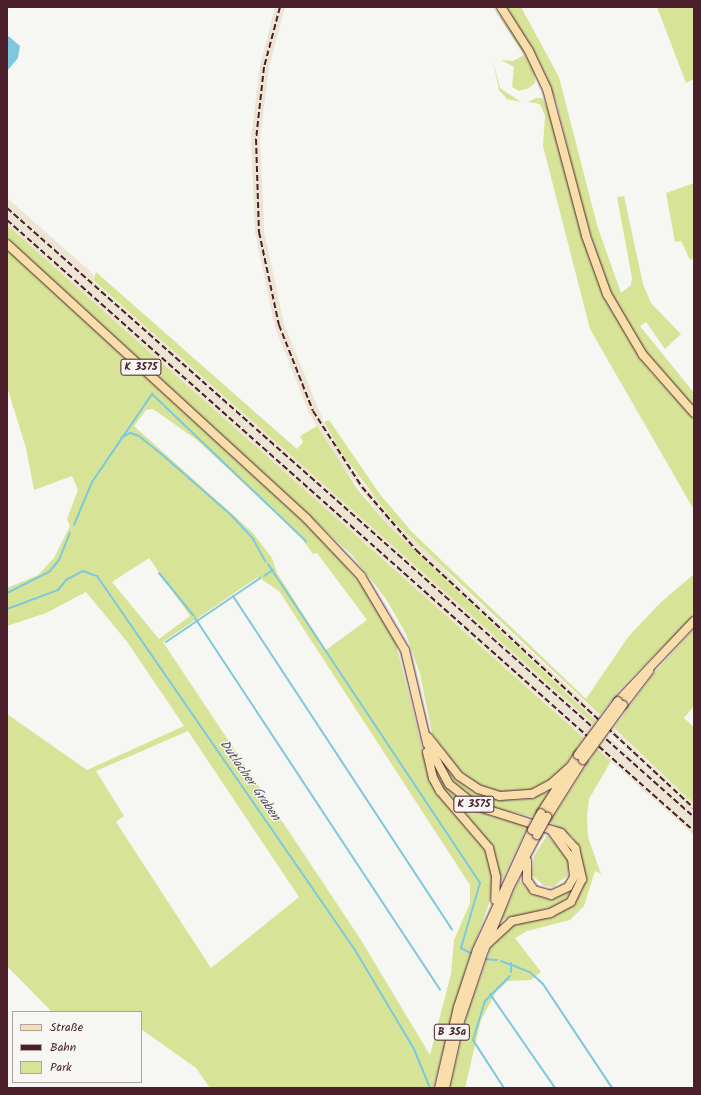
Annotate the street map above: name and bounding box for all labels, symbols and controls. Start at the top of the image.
road number: K 3575 [120,358,162,376]
water label: Dutlacher Graben [215,738,283,824]
road number: K 3575 [453,795,495,813]
legend [12,1011,142,1083]
text: Straße [50,1018,83,1037]
road number: B 35a [433,1023,471,1041]
text: Bahn [50,1038,76,1057]
text: Park [50,1058,72,1077]

